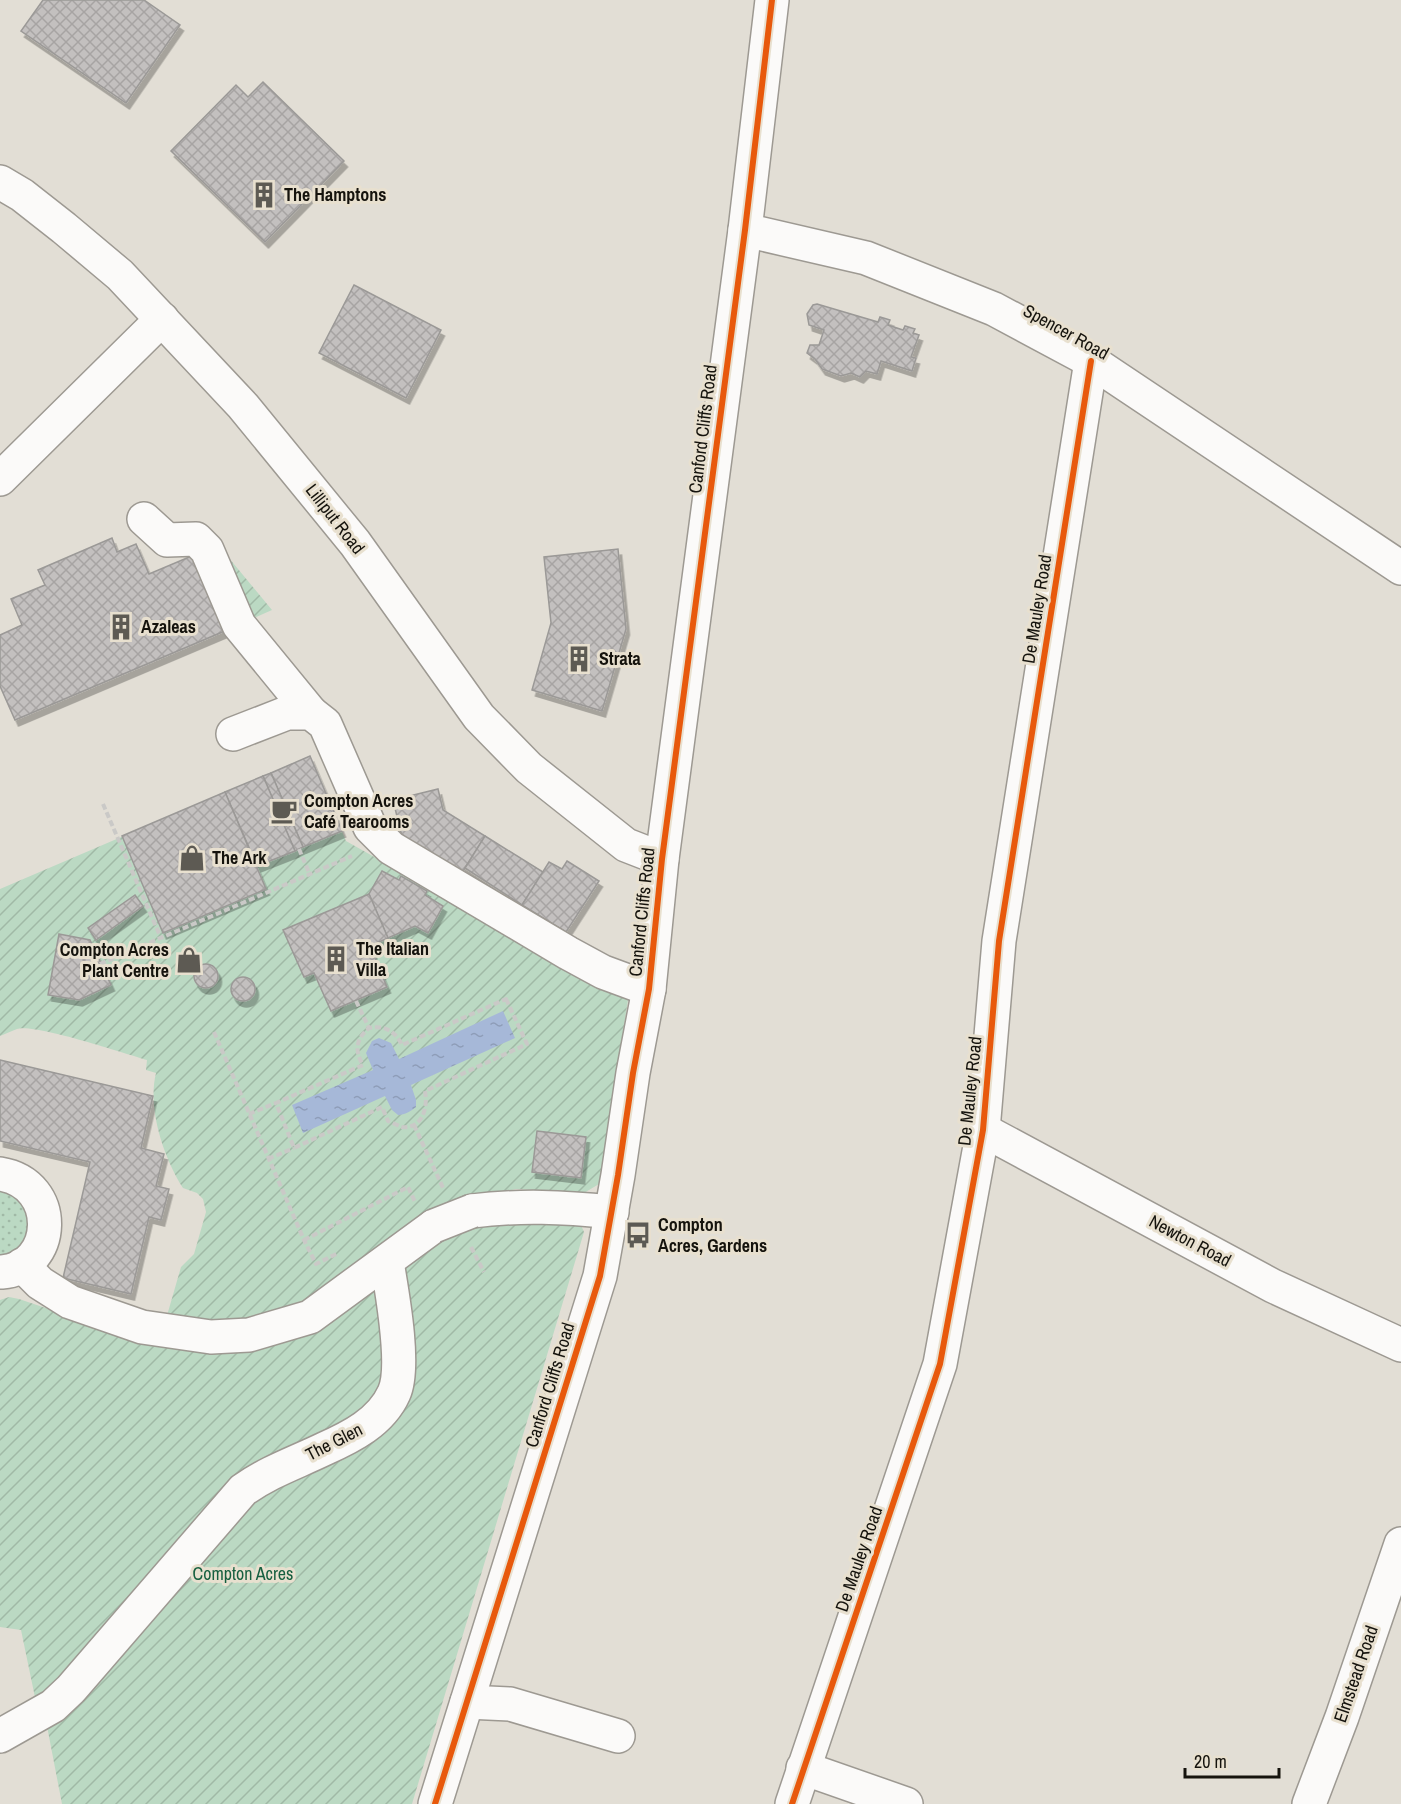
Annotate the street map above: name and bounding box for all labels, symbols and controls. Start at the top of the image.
building icon: The Hamptons [249,180,279,210]
place label: The Hamptons [284,182,387,207]
street label: Spencer Road [1019,298,1114,365]
street label: Canford Cliffs Road [682,363,723,495]
street label: Lilliput Road [300,478,371,559]
street label: De Mauley Road [1016,553,1057,665]
building icon: Azaleas [106,612,136,642]
place label: Azaleas [141,614,196,639]
building icon: Strata [564,644,594,674]
place label: Strata [599,646,642,671]
place label: Compton Acres Café Tearooms [304,788,413,834]
cafe icon: Compton Acres Café Tearooms [269,796,299,826]
shop icon: The Ark [177,843,207,873]
place label: The Ark [212,845,267,870]
street label: Canford Cliffs Road [622,846,661,978]
place label: The Italian Villa [356,936,429,982]
place label: Compton Acres Plant Centre [60,937,169,983]
building icon: The Italian Villa [321,944,351,974]
shop icon: Compton Acres Plant Centre [174,945,204,975]
street label: De Mauley Road [951,1035,988,1147]
street label: Newton Road [1145,1209,1236,1273]
place label: Compton Acres, Gardens [658,1212,767,1258]
bus stop icon: Compton Acres, Gardens [623,1220,653,1250]
street label: Canford Cliffs Road [519,1319,580,1450]
street label: The Glen [301,1417,366,1466]
street label: De Mauley Road [829,1503,888,1615]
park label: Compton Acres [193,1561,293,1586]
street label: Elmstead Road [1327,1622,1384,1726]
scale bar [1185,1741,1280,1779]
text: 20 m [1194,1749,1227,1774]

